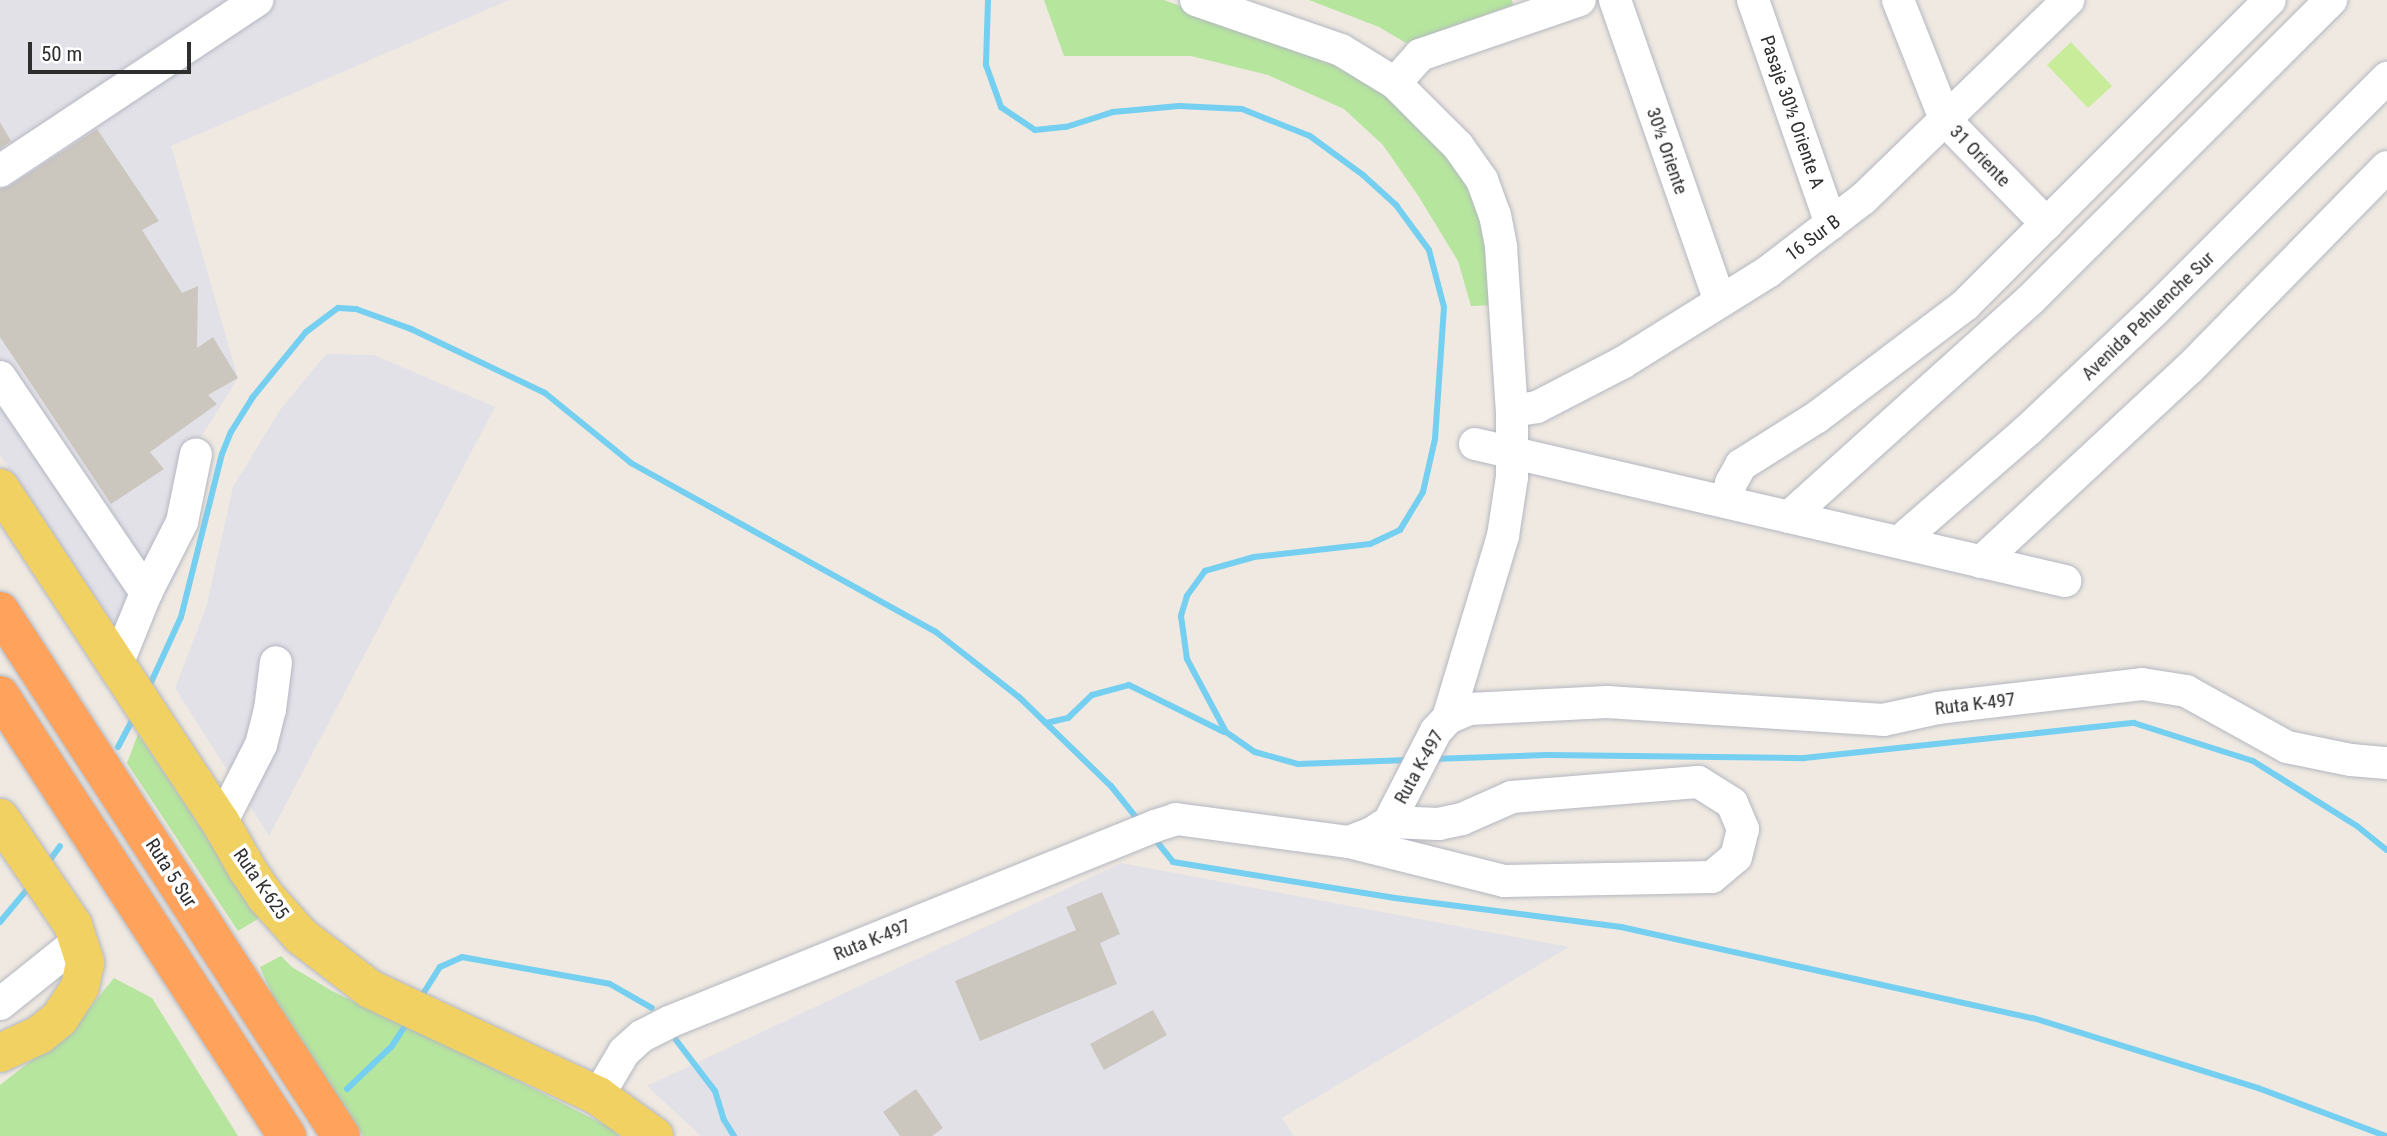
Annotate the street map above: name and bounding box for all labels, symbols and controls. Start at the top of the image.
scale bar [32,28,194,72]
street label: Pasaje 30½ Oriente A [1755,32,1829,192]
text: 50 m [41,42,82,66]
street label: 30½ Oriente [1642,105,1692,197]
street label: 31 Oriente [1945,120,2015,192]
street label: 16 Sur B [1781,210,1845,266]
street label: Avenida Pehuenche Sur [2077,247,2219,385]
street label: Ruta K-497 [1933,688,2017,720]
street label: Ruta K-497 [1389,726,1449,808]
street label: Ruta 5 Sur [140,835,202,911]
street label: Ruta K-625 [228,844,294,924]
street label: Ruta K-497 [830,914,914,966]

